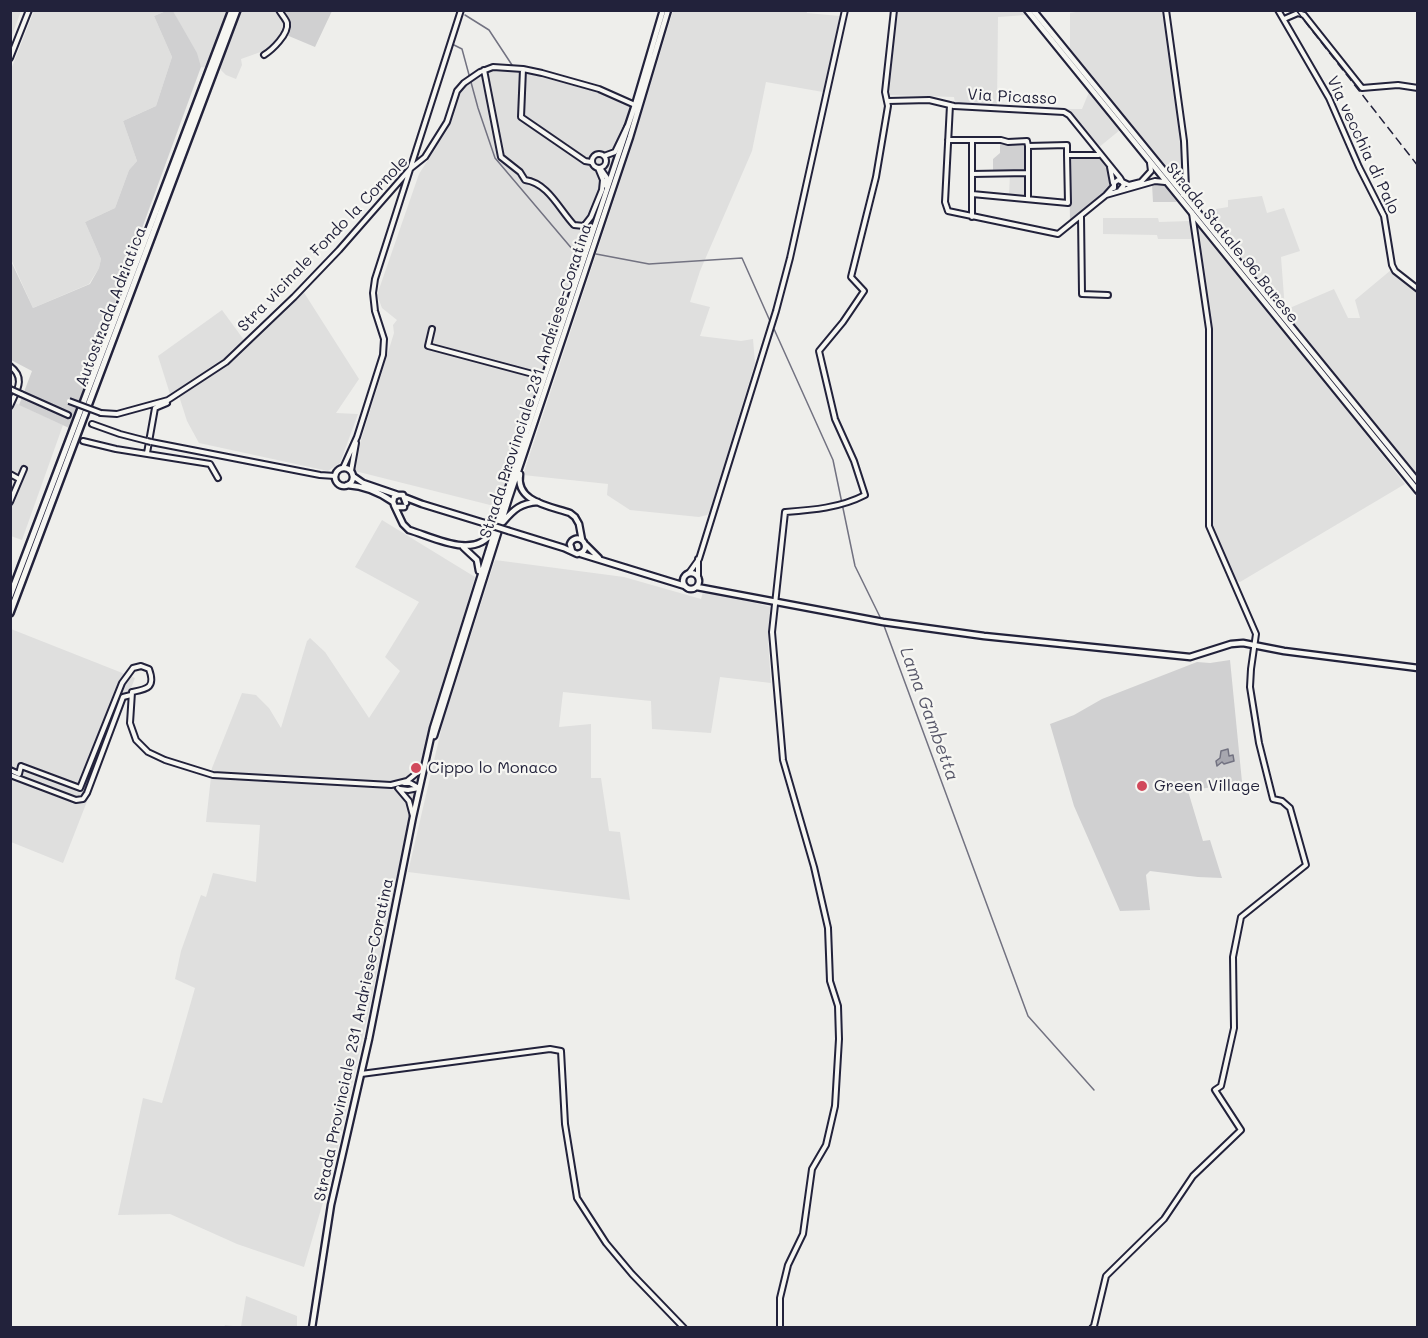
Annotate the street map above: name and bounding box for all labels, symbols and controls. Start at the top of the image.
street label: Via vecchia di Palo [1323,73,1403,217]
street label: Via Picasso [967,85,1057,109]
street label: Stra vicinale Fondo la Cornole [234,152,412,336]
street label: Strada Statale 96 Barese [1161,159,1303,327]
street label: Strada Provinciale 231 Andriese-Coratina [476,221,596,541]
street label: Autostrada Adriatica [72,224,150,390]
water label: Lama Gambetta [895,644,963,784]
place label: Cippo lo Monaco [428,758,557,778]
marker: Cippo lo Monaco [409,761,423,775]
place label: Green Village [1154,776,1260,796]
marker: Green Village [1135,779,1149,793]
street label: Strada Provinciale 231 Andriese-Coratina [310,877,398,1203]

